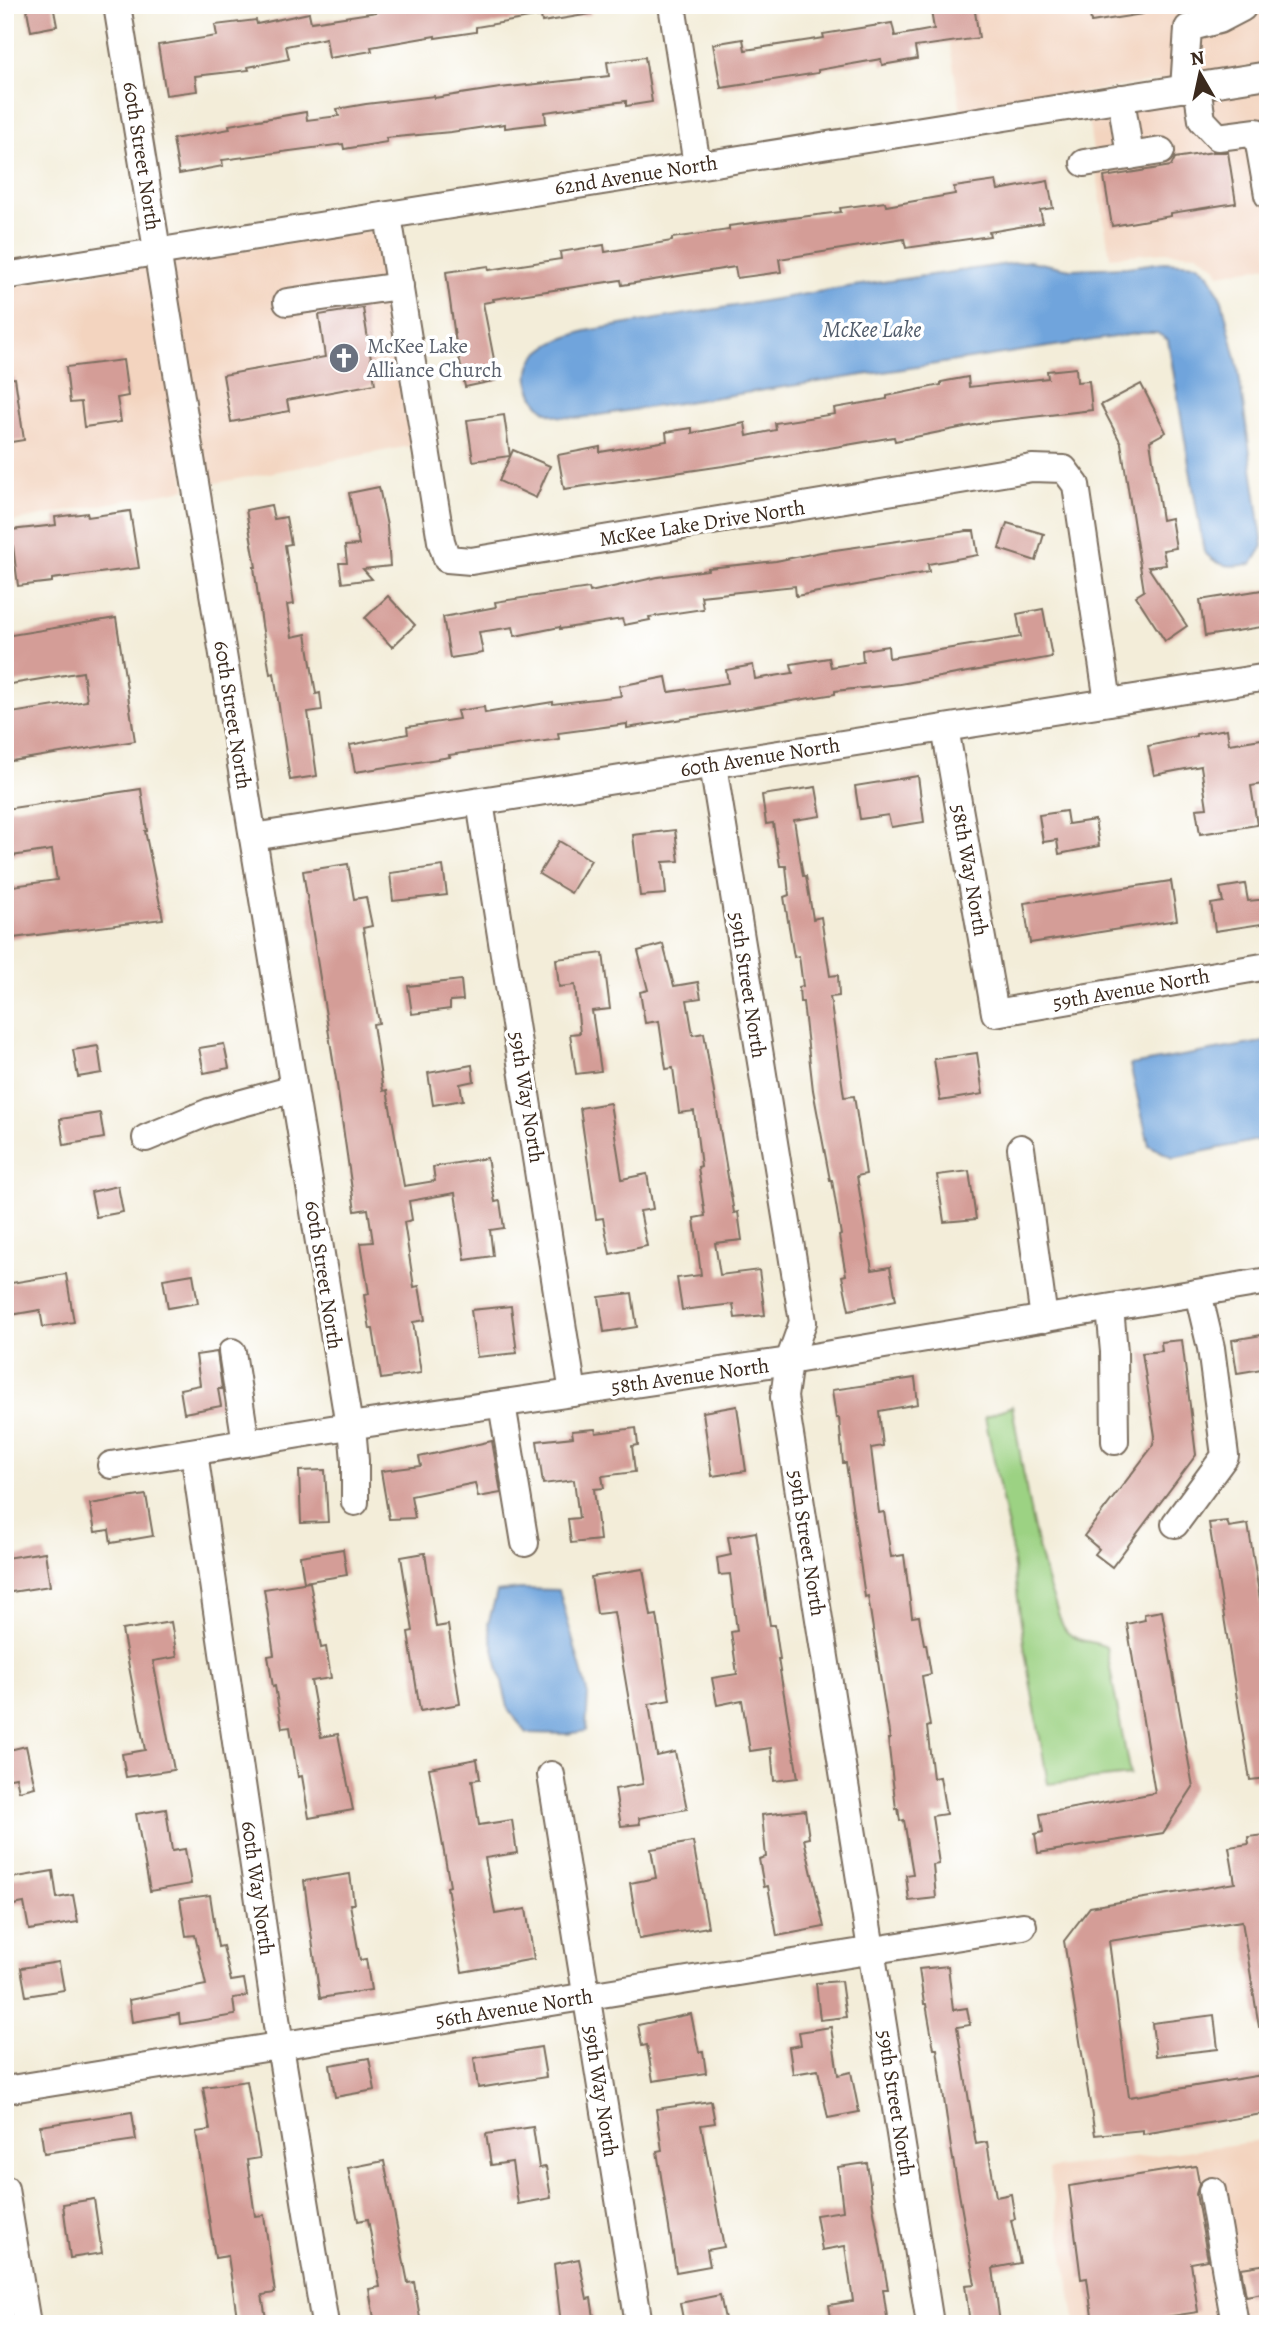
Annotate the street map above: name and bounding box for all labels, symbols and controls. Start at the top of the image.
north arrow [1164,38,1234,108]
text: N [1189,44,1207,72]
street label: 60th Street North [116,80,168,232]
street label: 62nd Avenue North [553,148,719,202]
water label: McKee Lake [823,314,921,345]
place label: McKee Lake Alliance Church [366,332,502,384]
church icon: McKee Lake Alliance Church [327,341,361,375]
street label: McKee Lake Drive North [597,493,807,553]
street label: 60th Street North [207,639,259,791]
street label: 60th Avenue North [678,731,842,783]
street label: 58th Way North [945,802,995,938]
street label: 59th Street North [723,910,773,1060]
street label: 59th Avenue North [1050,961,1212,1017]
street label: 59th Way North [503,1029,551,1165]
street label: 60th Street North [298,1199,350,1351]
street label: 58th Avenue North [609,1351,771,1401]
street label: 59th Street North [782,1468,832,1618]
street label: 60th Way North [235,1819,281,1957]
street label: 56th Avenue North [433,1982,595,2034]
street label: 59th Way North [577,2023,625,2159]
street label: 59th Street North [871,2028,921,2178]

